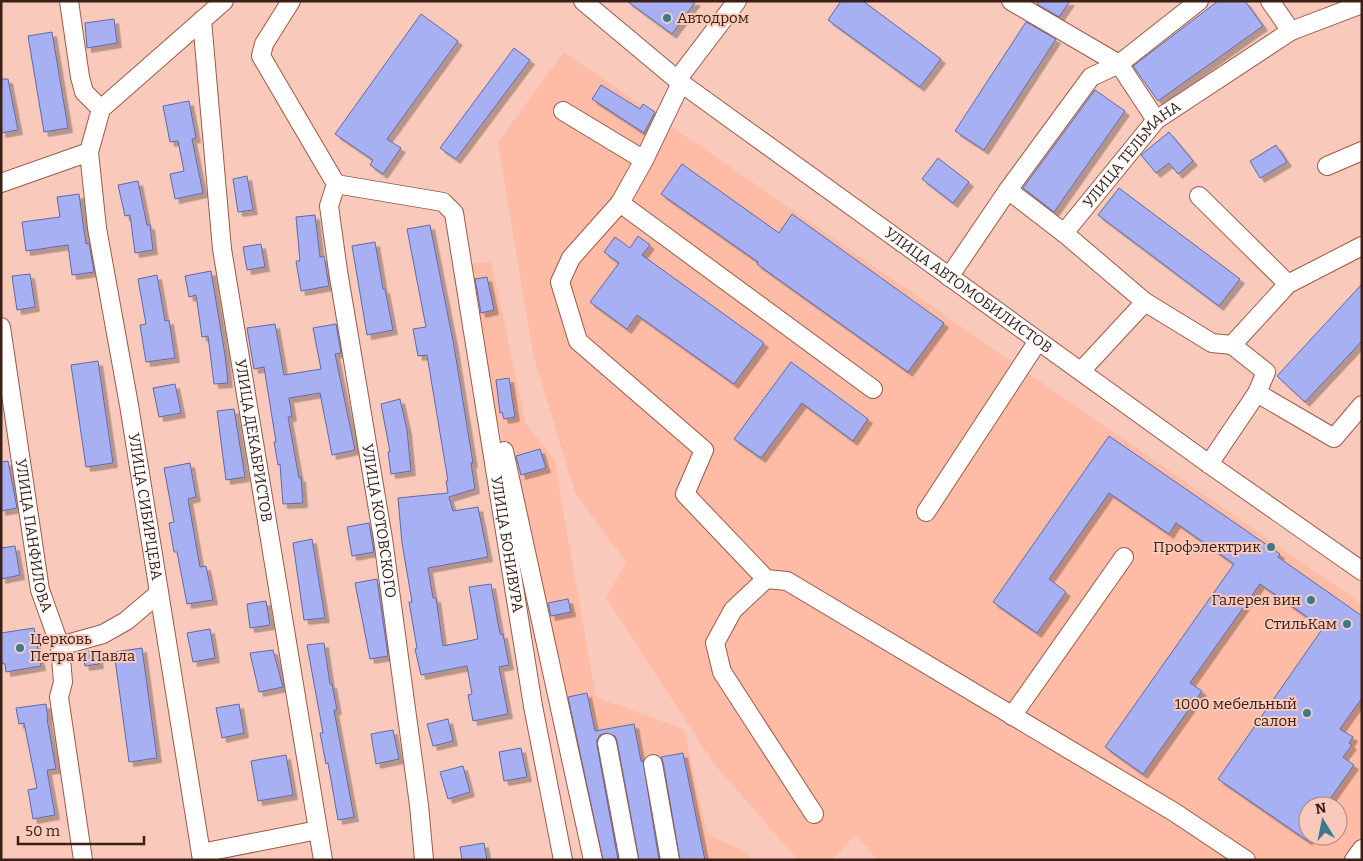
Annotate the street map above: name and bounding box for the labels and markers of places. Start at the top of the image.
place label: Автодром [677,9,749,27]
marker: Автодром [661,12,673,24]
place label: Профэлектрик [1153,538,1261,556]
marker: Профэлектрик [1265,541,1277,553]
place label: Галерея вин [1212,591,1301,609]
marker: Галерея вин [1305,594,1317,606]
place label: СтильКам [1264,615,1337,633]
marker: СтильКам [1341,618,1353,630]
place label: Церковь Петра и Павла [30,630,135,665]
marker: Церковь Петра и Павла [14,642,26,654]
place label: 1000 мебельный салон [1175,695,1297,730]
marker: 1000 мебельный салон [1301,707,1313,719]

